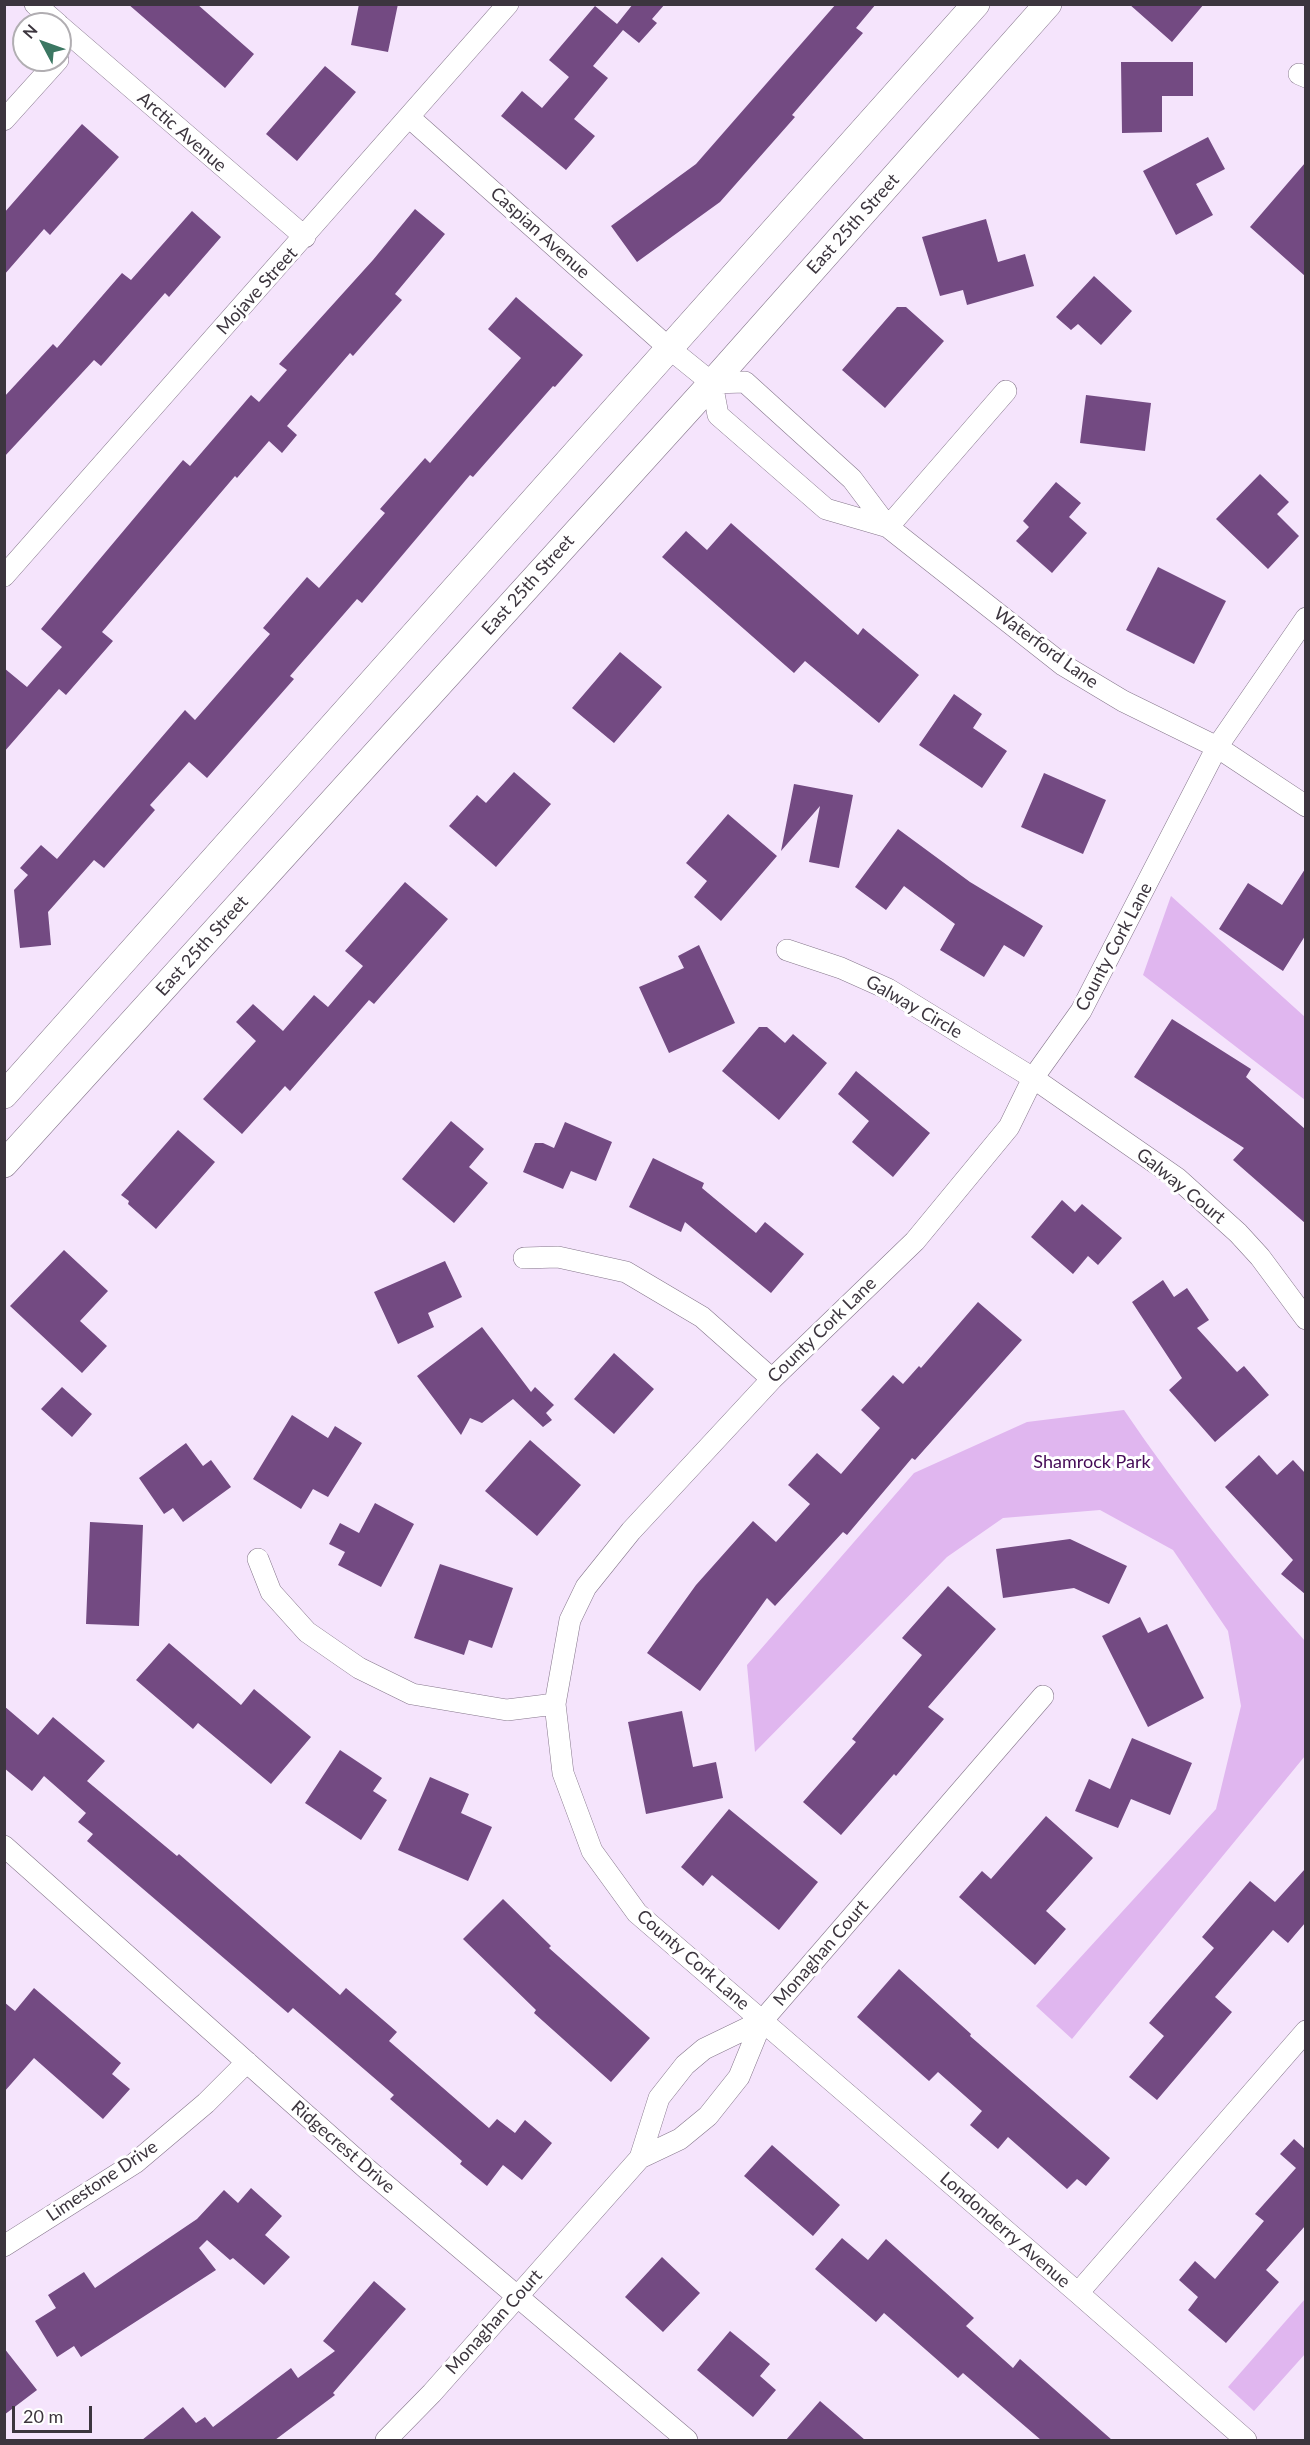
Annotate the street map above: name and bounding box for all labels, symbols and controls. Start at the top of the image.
north arrow [12,12,72,72]
text: N [18,20,41,42]
street label: Arctic Avenue [133,88,231,176]
street label: East 25th Street [802,169,904,279]
street label: Caspian Avenue [486,183,594,283]
street label: Mojave Street [212,243,302,339]
street label: East 25th Street [477,530,579,640]
street label: Waterford Lane [990,603,1102,693]
street label: County Cork Lane [1071,879,1157,1015]
street label: East 25th Street [151,891,253,1001]
street label: Galway Circle [862,971,966,1043]
street label: Galway Court [1132,1144,1230,1228]
street label: County Cork Lane [763,1273,881,1387]
park label: Shamrock Park [1033,1451,1151,1473]
street label: Monaghan Court [769,1895,873,2011]
street label: County Cork Lane [632,1905,754,2015]
street label: Ridgecrest Drive [287,2096,399,2198]
street label: Limestone Drive [42,2136,162,2226]
street label: Londonderry Avenue [936,2168,1074,2292]
street label: Monaghan Court [441,2265,547,2379]
scale bar [15,2394,94,2432]
text: 20 m [23,2405,63,2427]

